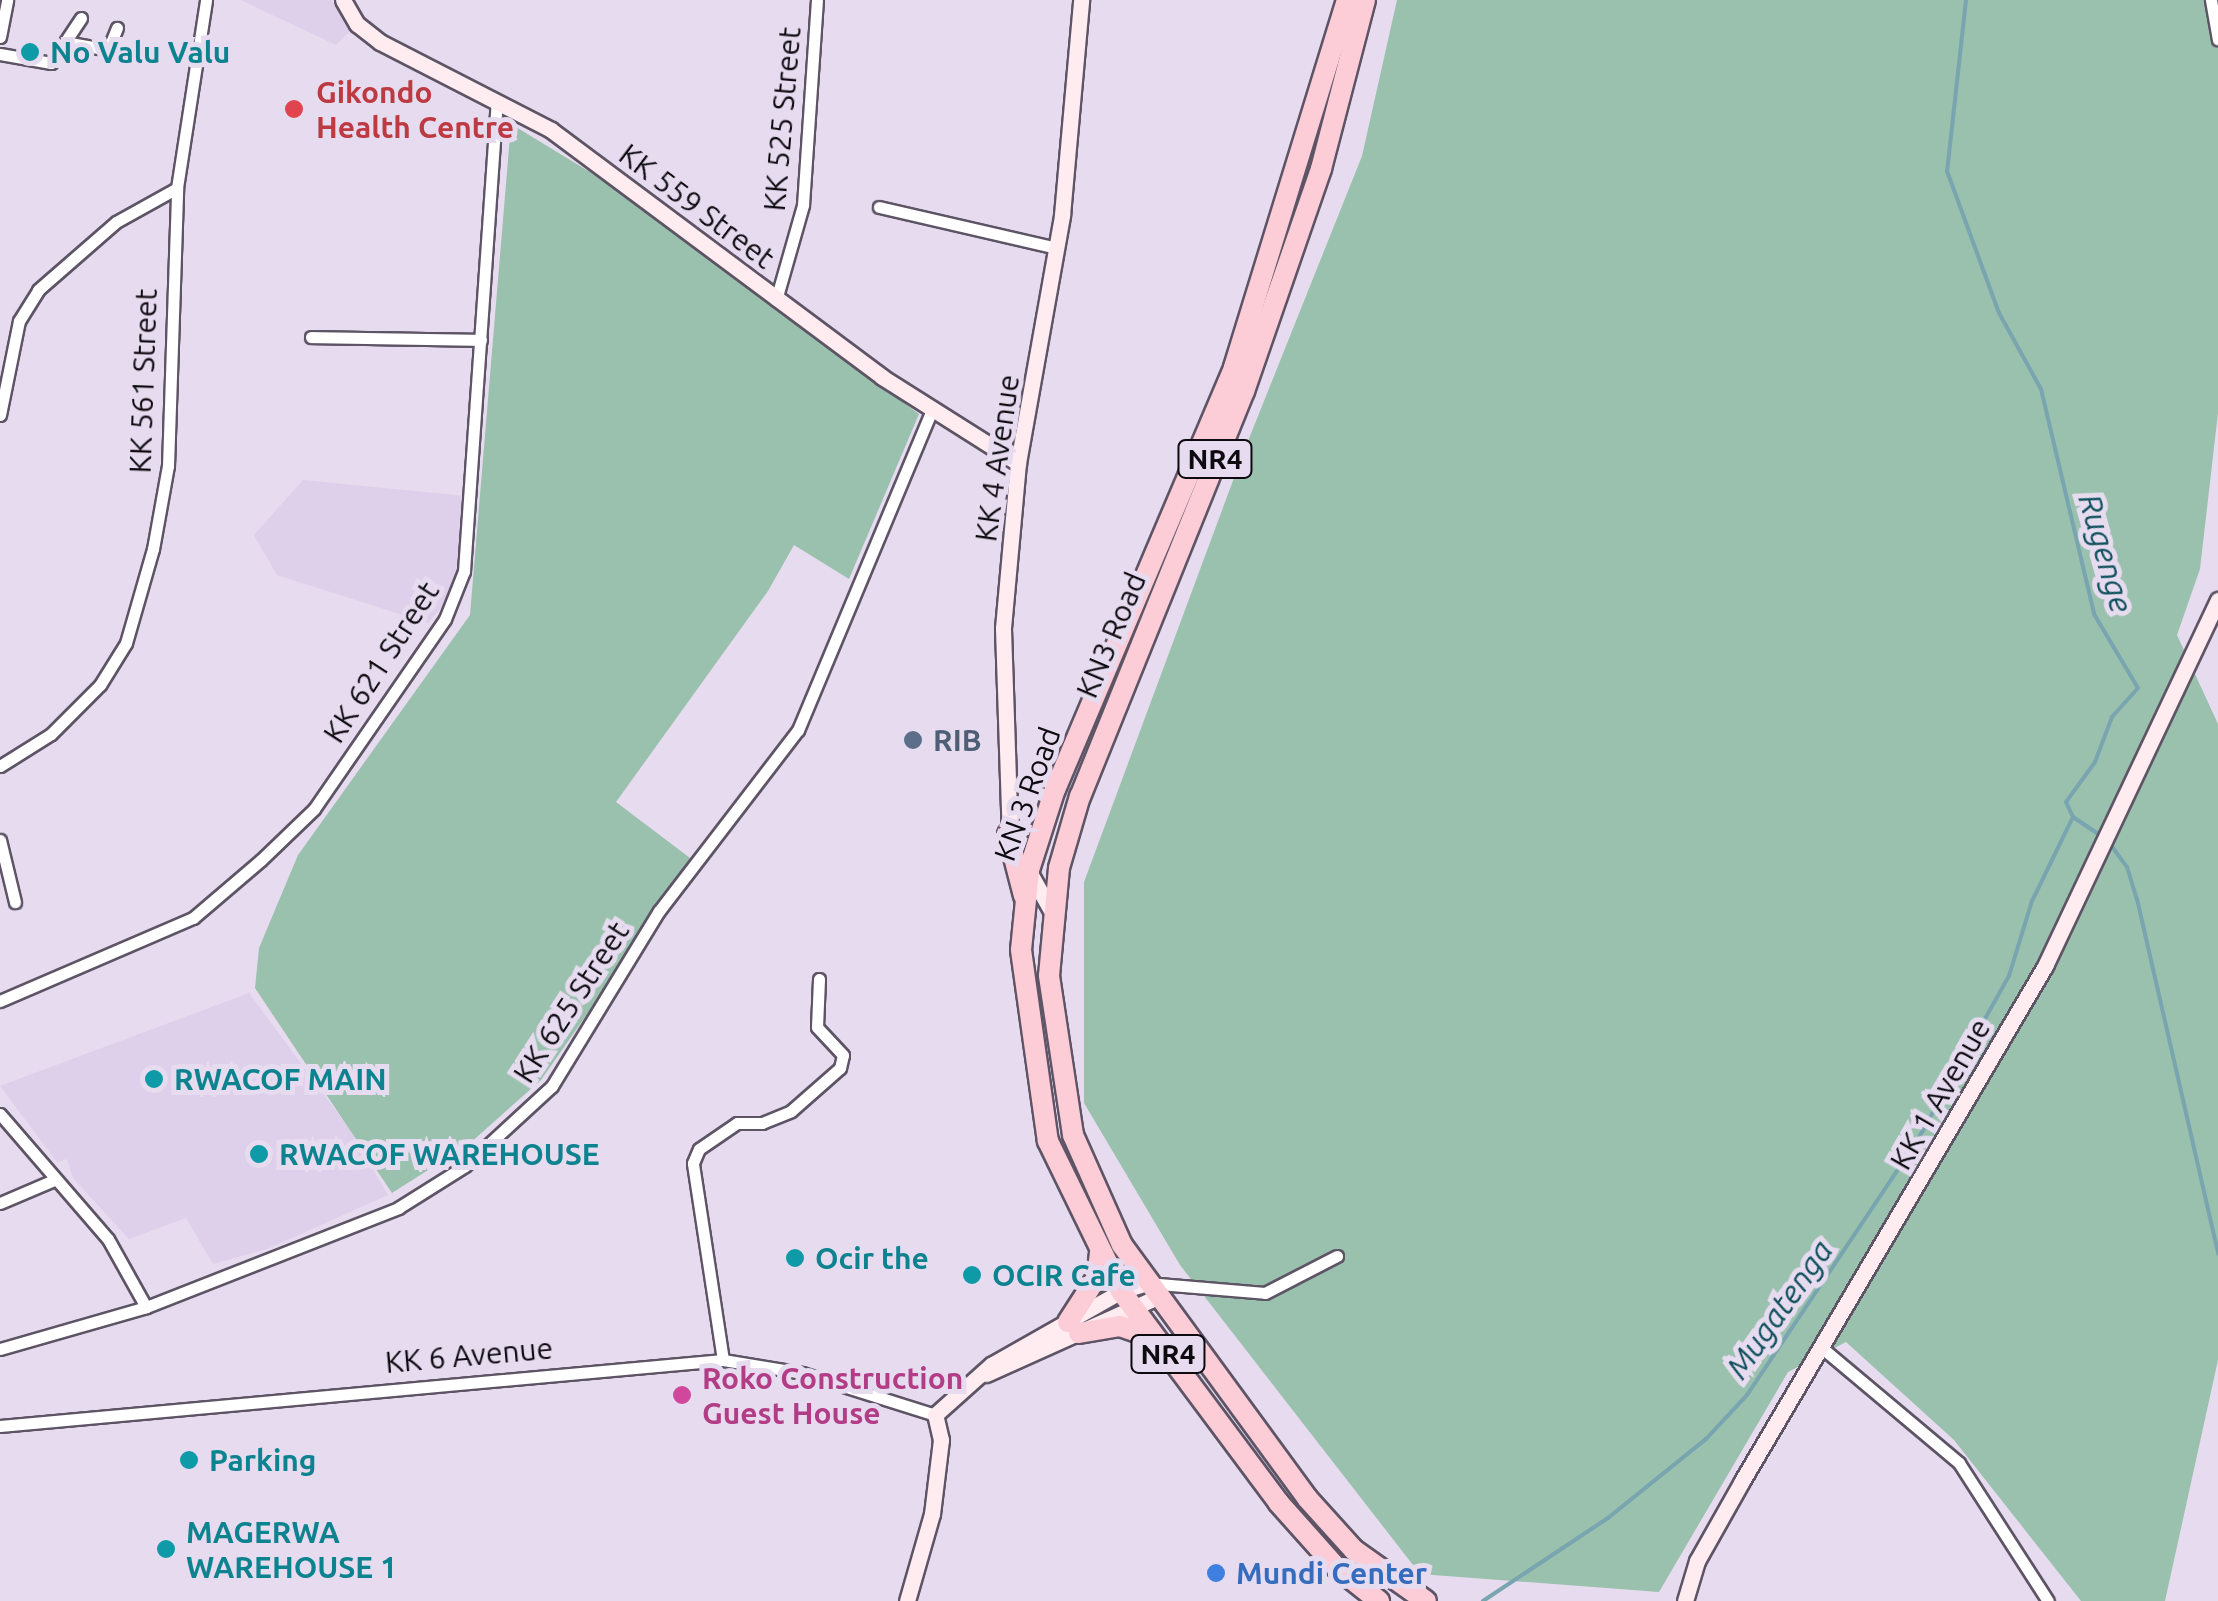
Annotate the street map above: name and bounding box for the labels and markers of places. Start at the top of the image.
place label: No Valu Valu [50,34,230,70]
marker: No Valu Valu [19,41,41,63]
place label: Gikondo Health Centre [316,74,514,144]
marker: Gikondo Health Centre [281,96,307,122]
place label: RIB [933,722,982,758]
marker: RIB [902,729,924,751]
place label: RWACOF MAIN [174,1061,387,1097]
marker: RWACOF MAIN [143,1068,165,1090]
place label: RWACOF WAREHOUSE [279,1136,600,1172]
marker: RWACOF WAREHOUSE [248,1143,270,1165]
place label: Ocir the [815,1240,929,1276]
marker: Ocir the [784,1247,806,1269]
place label: OCIR Cafe [992,1257,1136,1293]
marker: OCIR Cafe [961,1264,983,1286]
place label: Roko Construction Guest House [702,1360,963,1430]
marker: Roko Construction Guest House [671,1384,693,1406]
place label: Parking [209,1442,316,1478]
marker: Parking [178,1449,200,1471]
place label: MAGERWA WAREHOUSE 1 [186,1514,397,1584]
marker: MAGERWA WAREHOUSE 1 [155,1538,177,1560]
place label: Mundi Center [1236,1555,1427,1591]
marker: Mundi Center [1205,1562,1227,1584]

